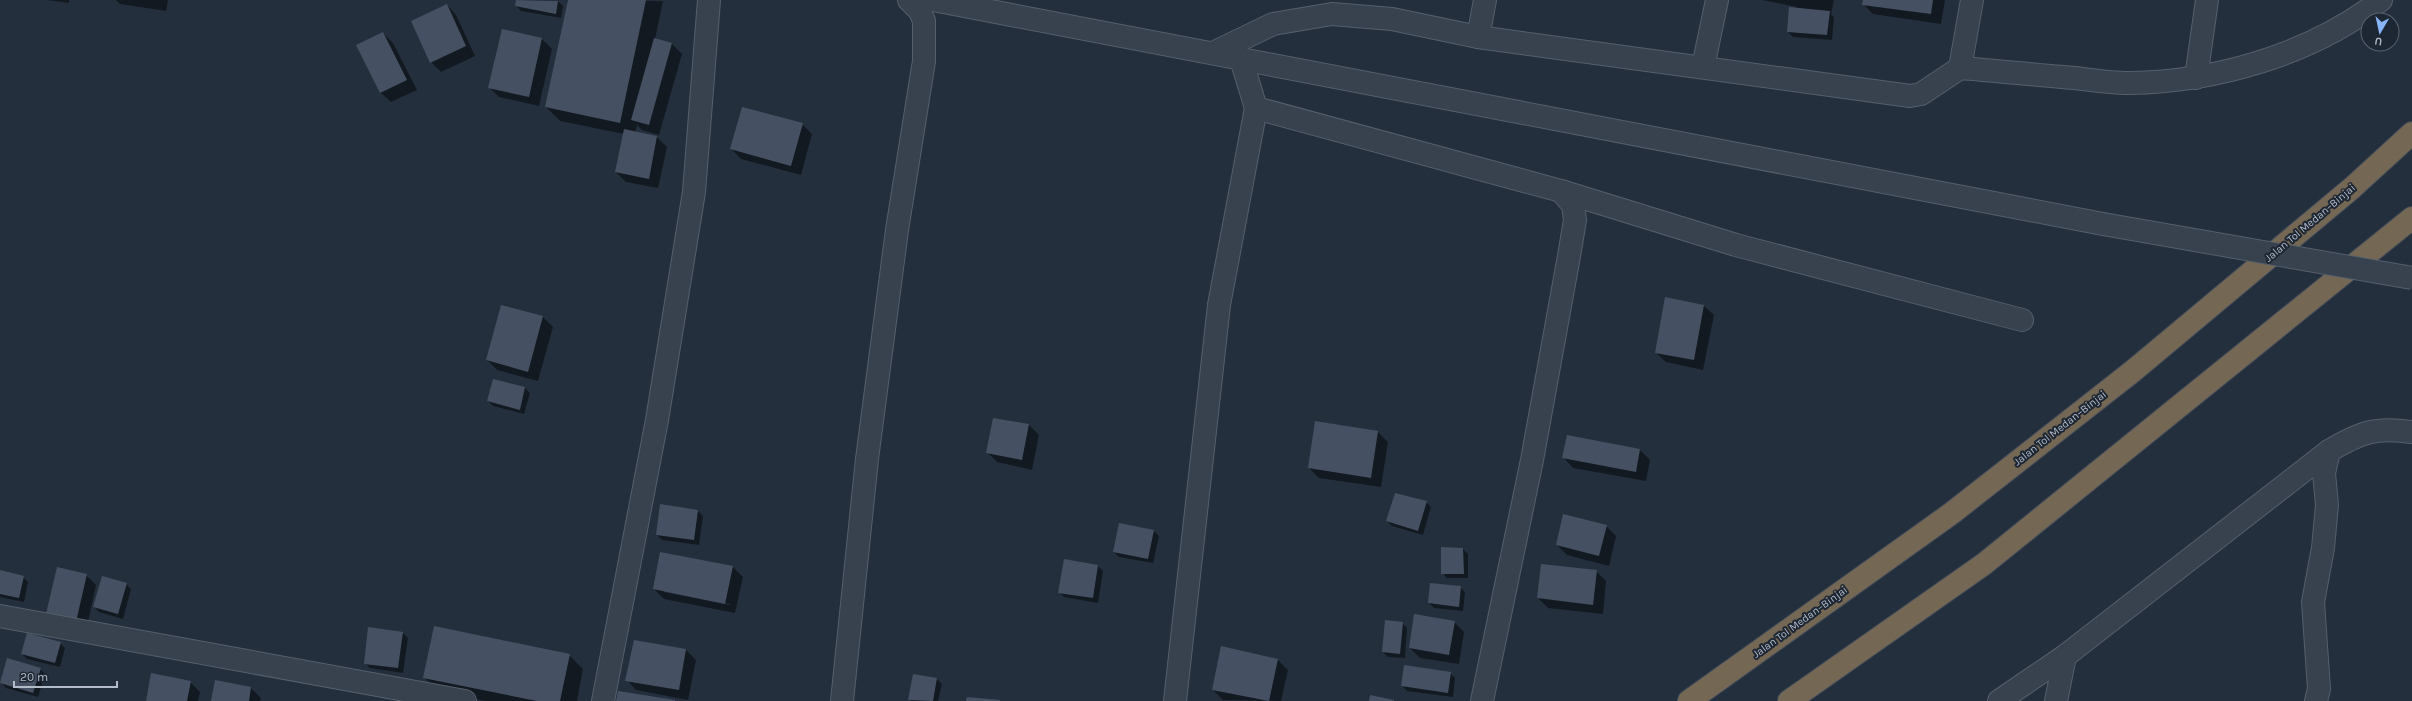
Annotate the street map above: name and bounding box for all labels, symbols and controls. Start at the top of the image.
north arrow [2360,12,2400,52]
text: U [2374,34,2383,48]
street label: Jalan Tol Medan–Binjai [2262,181,2358,265]
street label: Jalan Tol Medan–Binjai [2011,388,2109,468]
street label: Jalan Tol Medan–Binjai [1750,583,1850,661]
scale bar [14,663,117,689]
text: 20 m [20,670,48,684]

